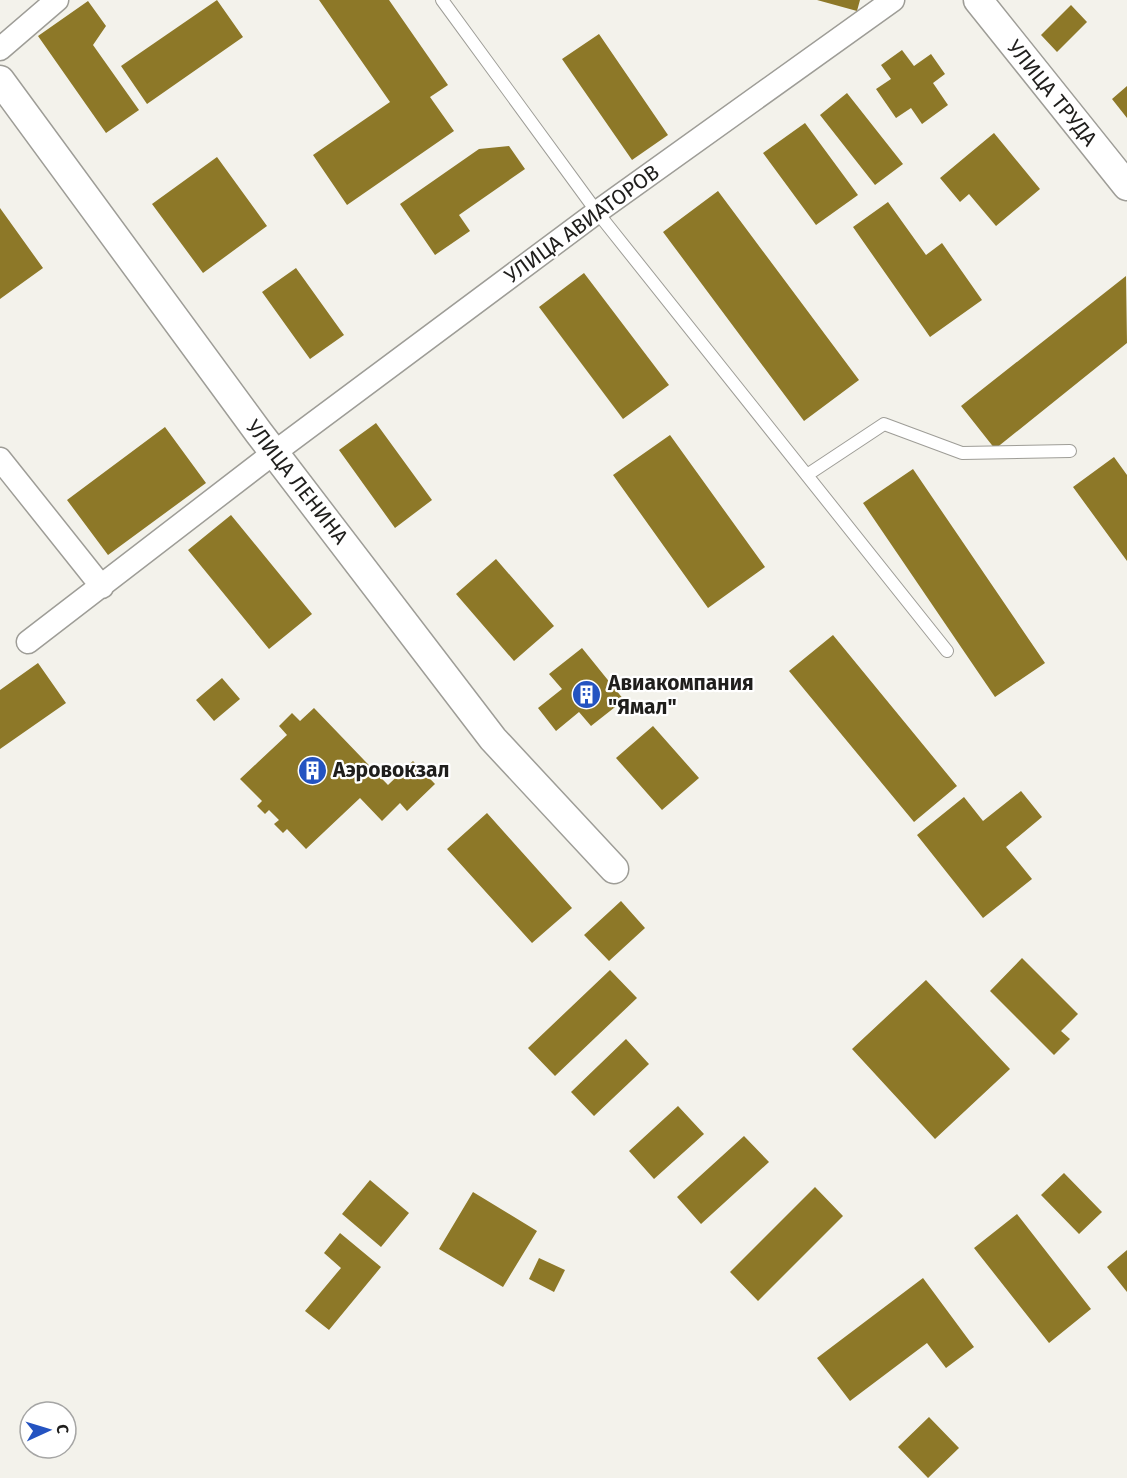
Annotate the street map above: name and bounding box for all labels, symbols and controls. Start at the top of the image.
street label: УЛИЦА ТРУДА [1001,35,1103,151]
street label: УЛИЦА АВИАТОРОВ [500,159,664,289]
street label: УЛИЦА ЛЕНИНА [240,415,354,549]
place label: Авиакомпания "Ямал" [607,670,754,720]
building icon: Авиакомпания "Ямал" [571,679,603,711]
building icon: Аэровокзал [296,754,328,786]
place label: Аэровокзал [332,757,449,783]
north arrow [18,1400,78,1460]
text: С [53,1424,72,1435]

